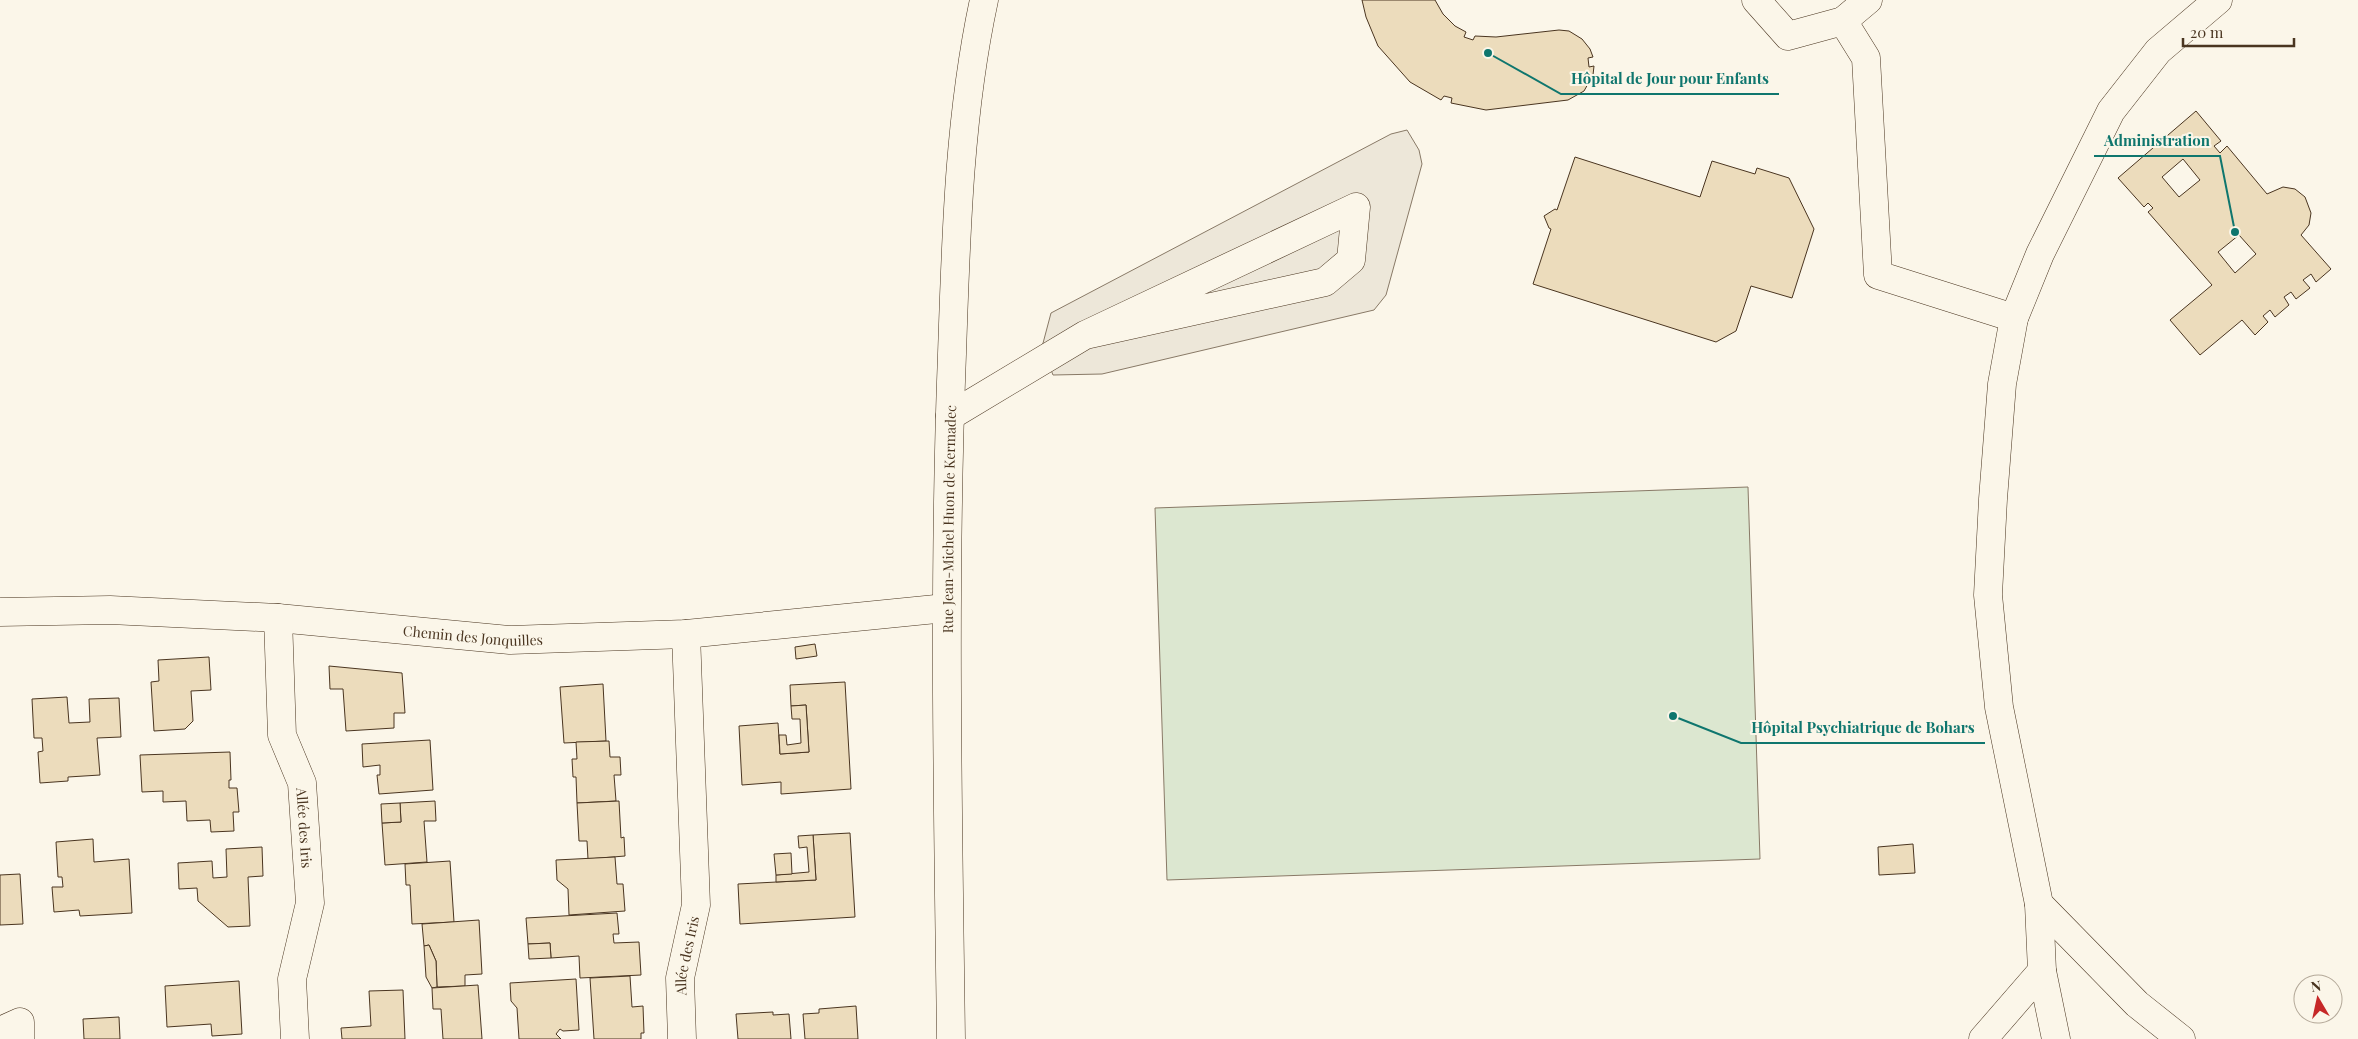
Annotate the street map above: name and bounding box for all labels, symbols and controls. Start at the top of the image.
scale bar [2183,15,2294,47]
text: 20 m [2190,22,2224,42]
callout: Hôpital de Jour pour Enfants [1561,64,1779,94]
text: Hôpital de Jour pour Enfants [1571,68,1769,88]
callout: Administration [2094,126,2220,156]
text: Administration [2103,130,2211,150]
street label: Rue Jean-Michel Huon de Kermadec [937,404,960,633]
street label: Chemin des Jonquilles [402,620,543,650]
callout: Hôpital Psychiatrique de Bohars [1741,713,1985,743]
text: Hôpital Psychiatrique de Bohars [1751,717,1975,737]
street label: Allée des Iris [293,786,317,869]
street label: Allée des Iris [671,914,703,997]
north arrow [2293,974,2343,1024]
text: N [2309,975,2322,996]

